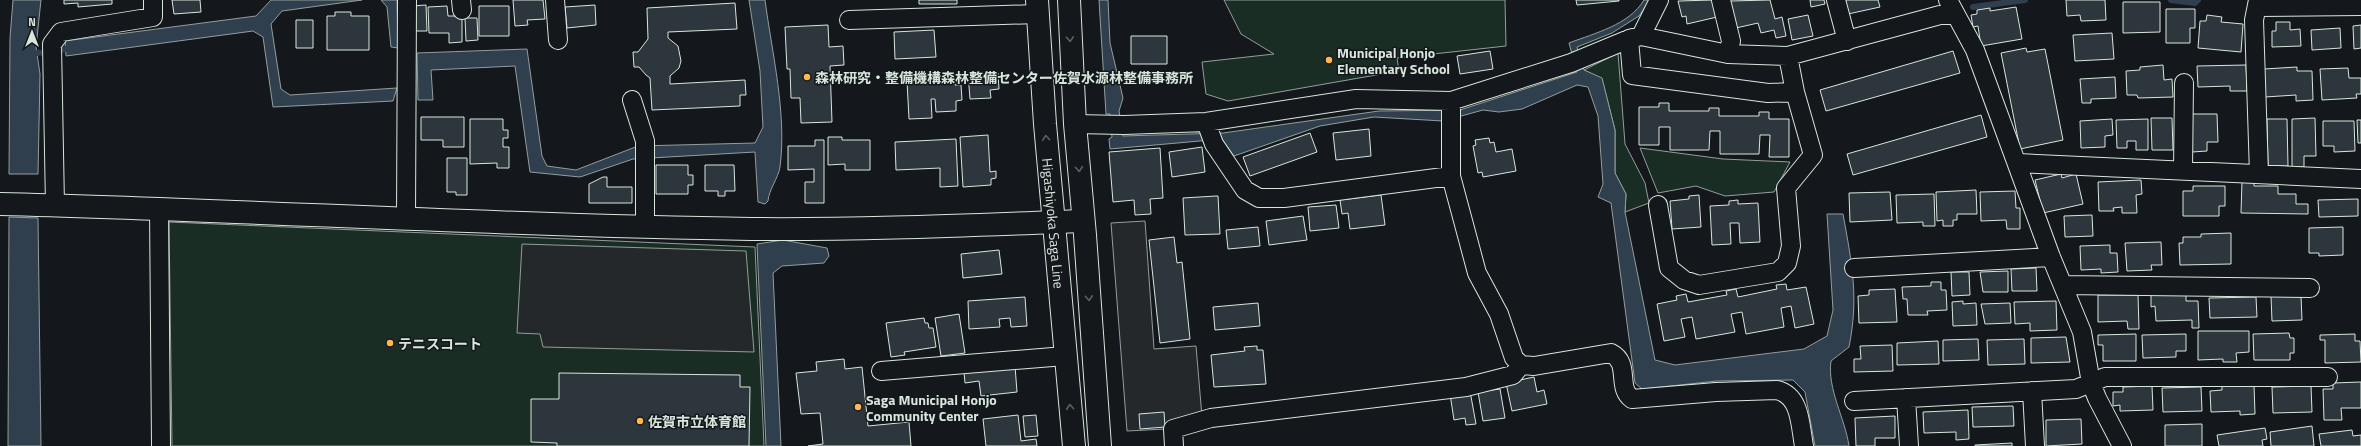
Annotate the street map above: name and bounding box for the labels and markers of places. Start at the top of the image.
place label: Municipal Honjo Elementary School [1337,42,1450,79]
marker: Municipal Honjo Elementary School [1324,55,1334,65]
place label: 森林研究・整備機構森林整備センター佐賀水源林整備事務所 [815,67,1193,88]
marker: 森林研究・整備機構森林整備センター佐賀水源林整備事務所 [802,72,812,82]
place label: テニスコート [398,333,482,354]
marker: テニスコート [385,338,395,348]
place label: Saga Municipal Honjo Community Center [866,389,997,426]
marker: Saga Municipal Honjo Community Center [853,402,863,412]
place label: 佐賀市立体育館 [648,411,746,432]
marker: 佐賀市立体育館 [635,416,645,426]

